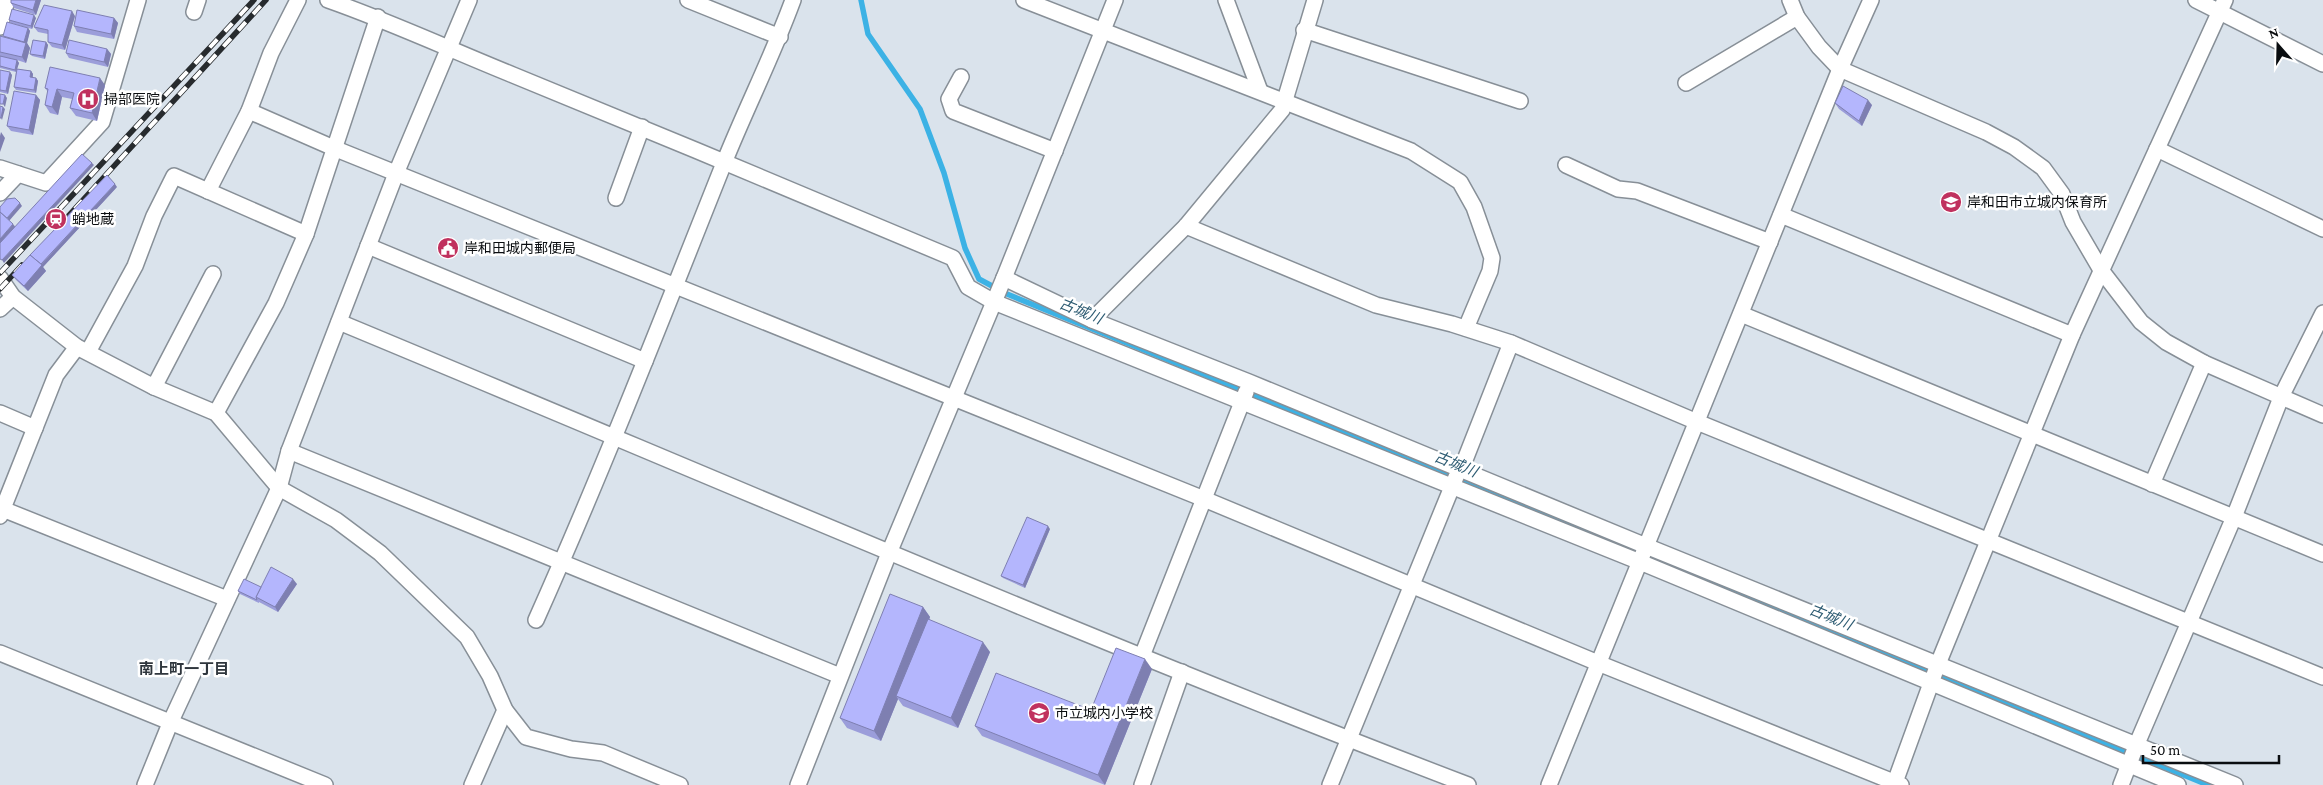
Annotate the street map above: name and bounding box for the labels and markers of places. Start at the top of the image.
hospital icon: 掃部医院 [76,87,100,111]
place label: 掃部医院 [104,91,160,107]
school or university icon: 岸和田市立城内保育所 [1939,190,1963,214]
place label: 岸和田市立城内保育所 [1967,194,2107,210]
station icon: 蛸地蔵 [44,207,68,231]
place label: 蛸地蔵 [72,211,114,227]
public building icon: 岸和田城内郵便局 [436,236,460,260]
place label: 岸和田城内郵便局 [464,240,576,256]
school or university icon: 市立城内小学校 [1027,701,1051,725]
place label: 市立城内小学校 [1055,705,1153,721]

